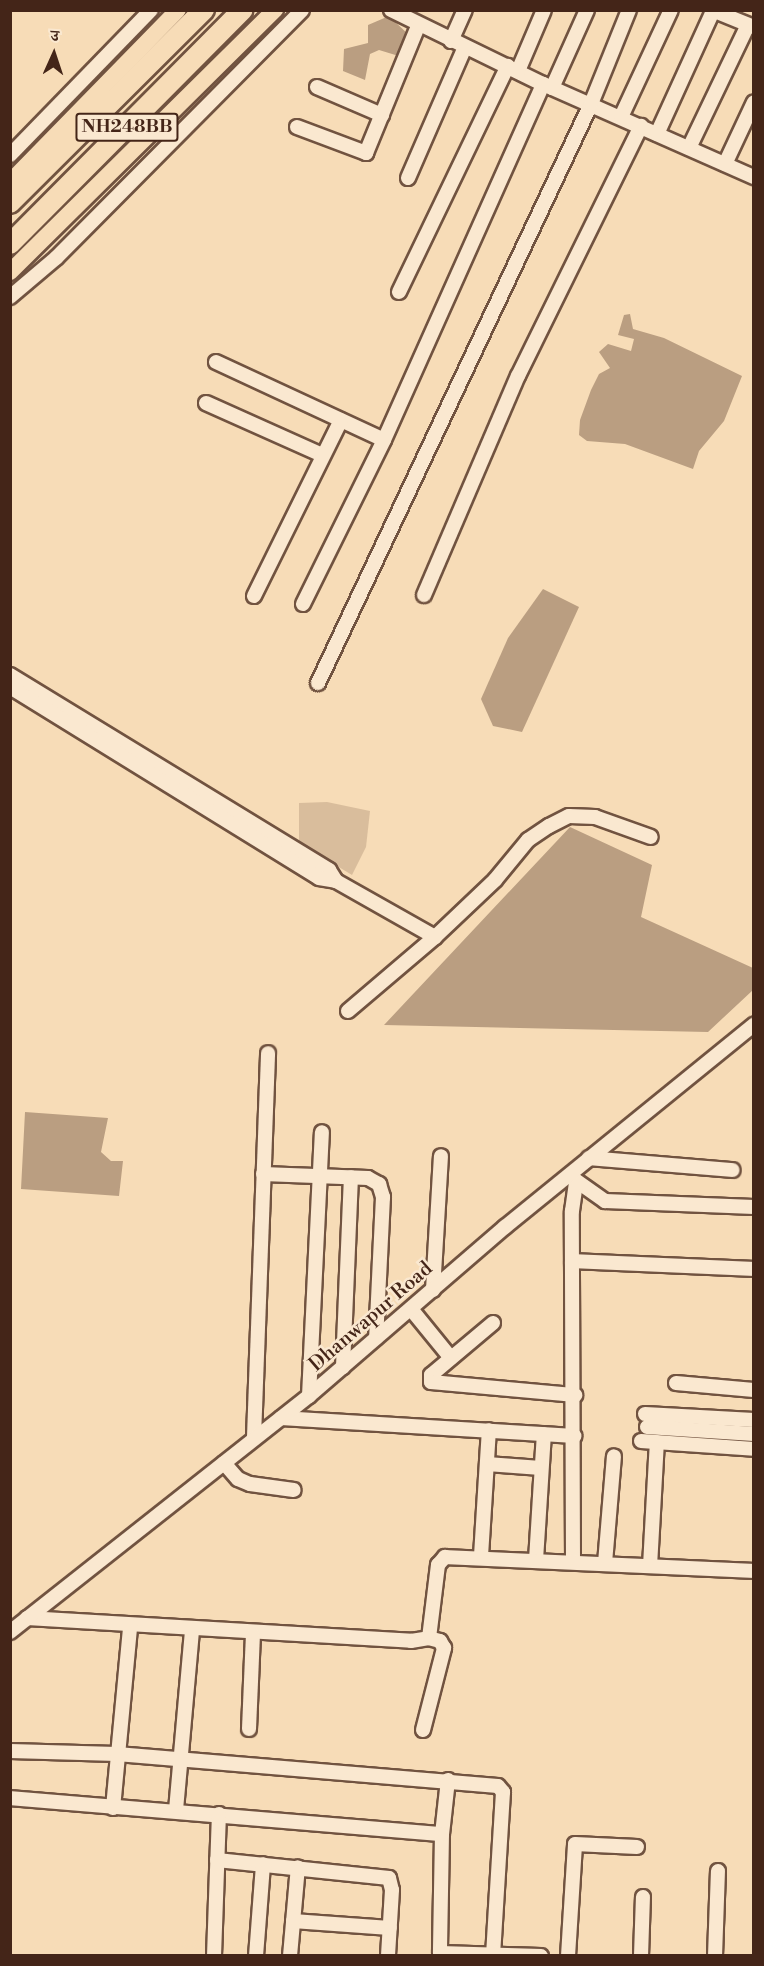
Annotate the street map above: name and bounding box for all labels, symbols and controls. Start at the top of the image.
north arrow [24,24,84,84]
text: उ [50,26,60,46]
road number: NH248BB [74,112,180,142]
street label: Dhanwapur Road [304,1257,438,1377]

